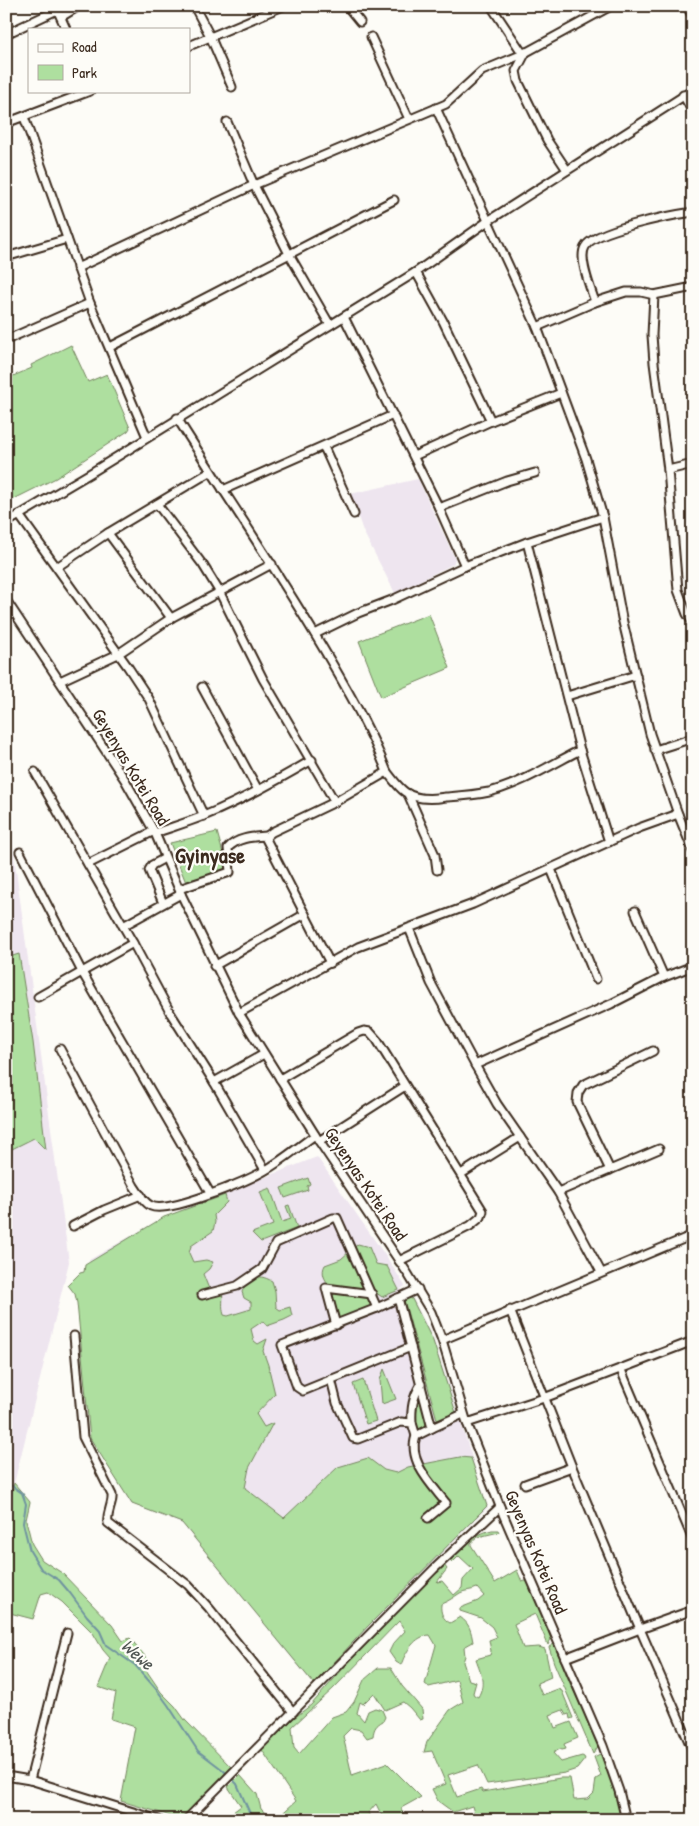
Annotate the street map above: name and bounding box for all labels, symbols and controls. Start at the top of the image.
legend [28,28,190,92]
text: Road [72,36,97,57]
text: Park [72,62,97,83]
street label: Geyenyas Kotei Road [87,704,176,830]
district label: Gyinyase [175,840,245,871]
street label: Geyenyas Kotei Road [319,1122,414,1245]
street label: Geyenyas Kotei Road [499,1486,574,1618]
water label: Wewe [116,1632,161,1676]

